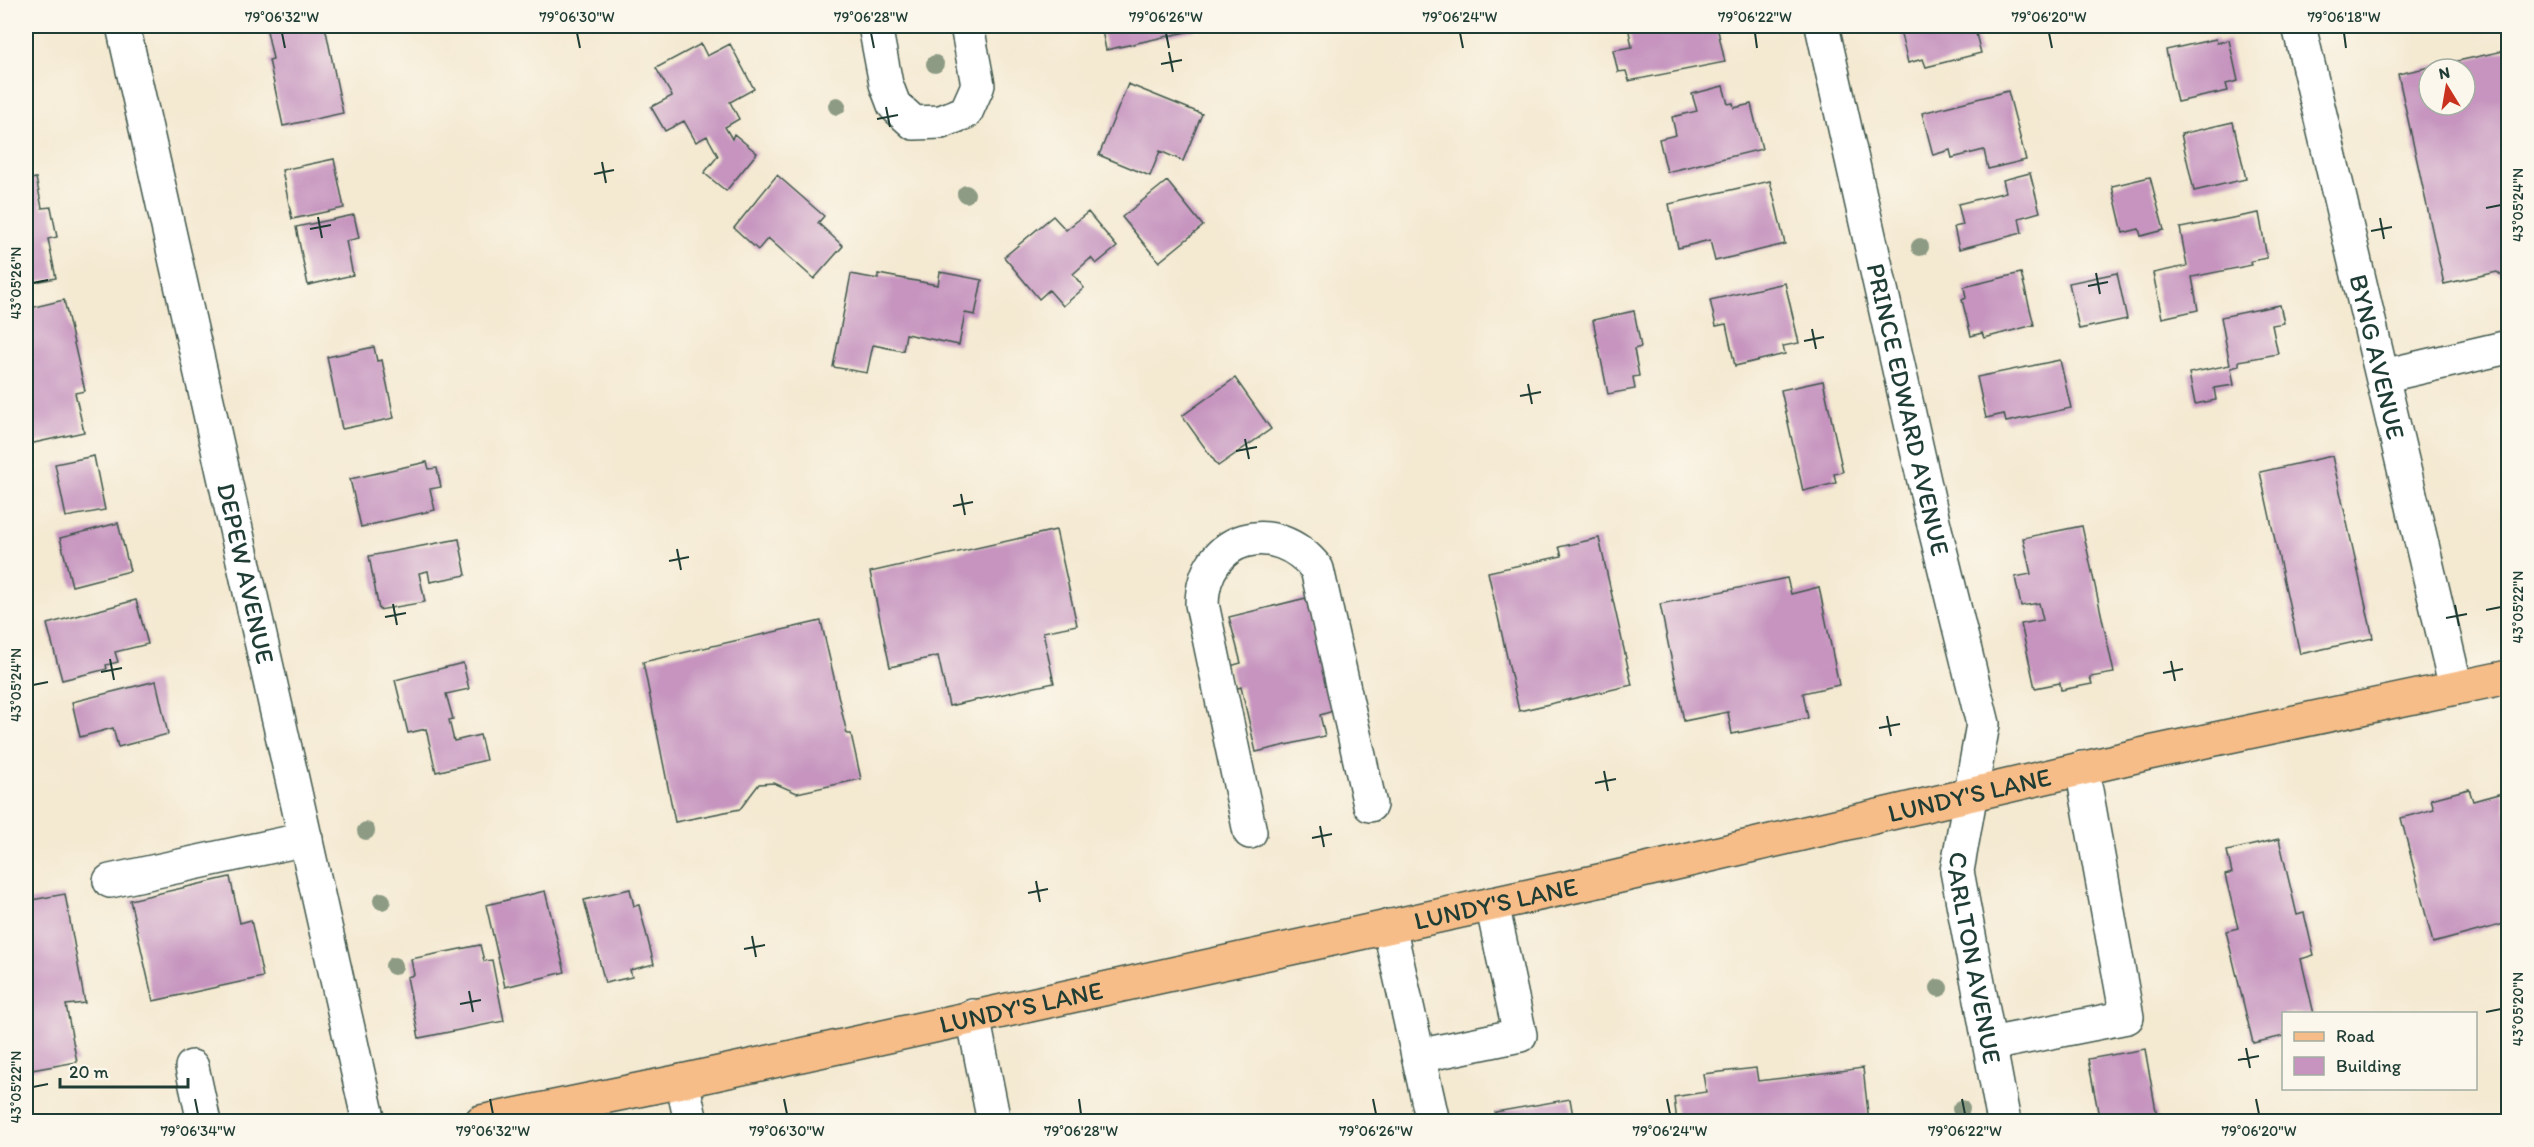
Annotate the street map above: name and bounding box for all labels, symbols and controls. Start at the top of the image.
text: 79°06'32"W [245,8,319,26]
text: 79°06'30"W [539,8,615,26]
text: 79°06'28"W [834,8,908,26]
text: 79°06'26"W [1129,8,1203,26]
text: 79°06'24"W [1423,8,1498,26]
text: 79°06'22"W [1718,8,1792,26]
text: 79°06'20"W [2011,8,2087,26]
text: 79°06'18"W [2307,8,2381,26]
north arrow [2417,57,2477,117]
text: N [2437,62,2451,83]
text: 43°05'24"N [2509,168,2527,242]
text: 43°05'26"N [7,247,25,319]
street label: PRINCE EDWARD AVENUE [1860,260,1957,559]
street label: BYNG AVENUE [2342,271,2412,443]
street label: DEPEW AVENUE [210,480,282,667]
text: 43°05'22"N [2509,571,2527,643]
text: 43°05'24"N [7,648,25,722]
street label: LUNDY'S LANE [1885,760,2054,829]
street label: CARLTON AVENUE [1941,849,2009,1066]
street label: LUNDY'S LANE [1411,870,1580,937]
text: 43°05'20"N [2509,972,2527,1046]
street label: LUNDY'S LANE [936,974,1106,1040]
legend [2282,1012,2477,1090]
text: Road [2336,1025,2375,1047]
text: 43°05'22"N [7,1051,25,1123]
scale bar [60,1051,188,1089]
text: Building [2336,1055,2402,1077]
text: 20 m [69,1061,109,1083]
text: 79°06'34"W [160,1122,236,1140]
text: 79°06'32"W [456,1122,530,1140]
text: 79°06'30"W [749,1122,825,1140]
text: 79°06'28"W [1044,1122,1118,1140]
text: 79°06'26"W [1339,1122,1413,1140]
text: 79°06'24"W [1633,1122,1708,1140]
text: 79°06'22"W [1928,1122,2002,1140]
text: 79°06'20"W [2221,1122,2297,1140]

